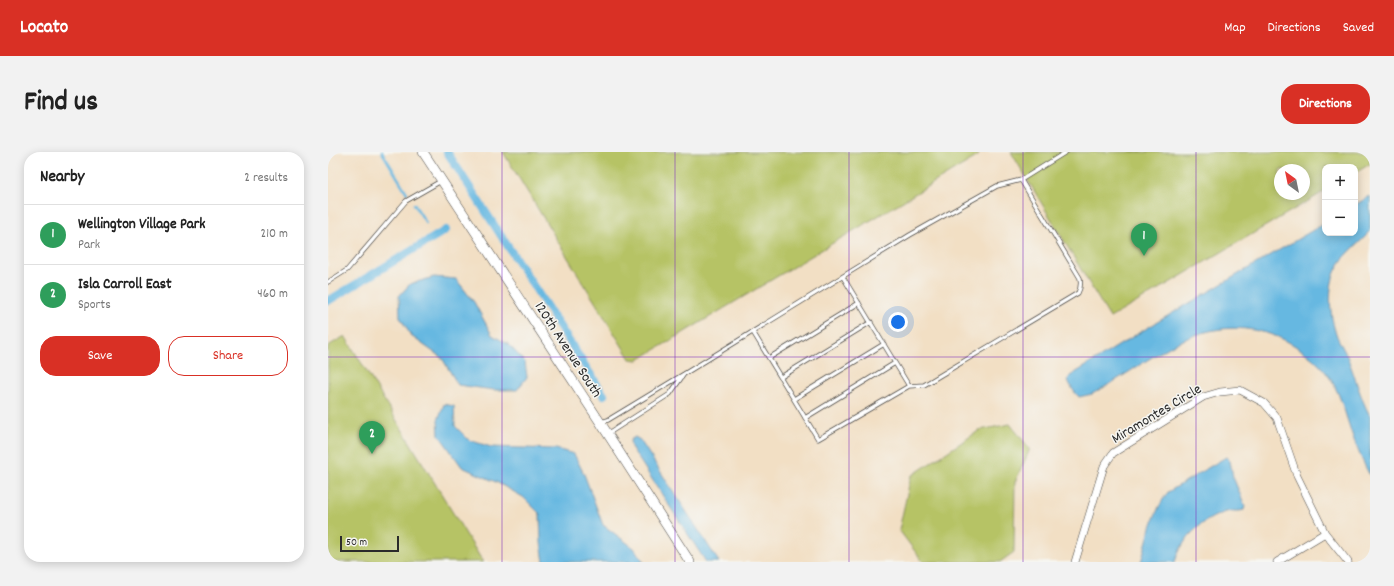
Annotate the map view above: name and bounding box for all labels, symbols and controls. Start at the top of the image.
text: Locato [20,15,68,42]
text: Map [1224,18,1246,38]
text: Directions [1268,18,1321,38]
text: Saved [1343,18,1374,38]
text: Find us [24,84,98,124]
button: Directions [1281,84,1370,124]
north arrow [1274,164,1310,200]
map controls [1322,164,1358,236]
button: + [1322,164,1358,200]
text: Nearby [40,166,84,190]
text: 2 results [244,169,288,188]
button: − [1322,200,1358,236]
text: Wellington Village Park [78,214,205,236]
pin: 1 [1131,223,1157,256]
text: 1 [52,225,54,244]
text: 210 m [260,225,288,244]
text: Park [78,236,100,255]
text: Isla Carroll East [78,274,172,296]
text: 2 [50,285,56,304]
text: 460 m [257,285,288,304]
text: Sports [78,296,111,315]
street label: 120th Avenue South [528,298,607,403]
your location [888,312,908,332]
button: Save [40,336,160,376]
button: Share [168,336,288,376]
street label: Miramontes Circle [1108,379,1207,450]
pin: 2 [359,421,385,454]
scale bar [340,534,399,553]
text: 50 m [346,535,367,551]

